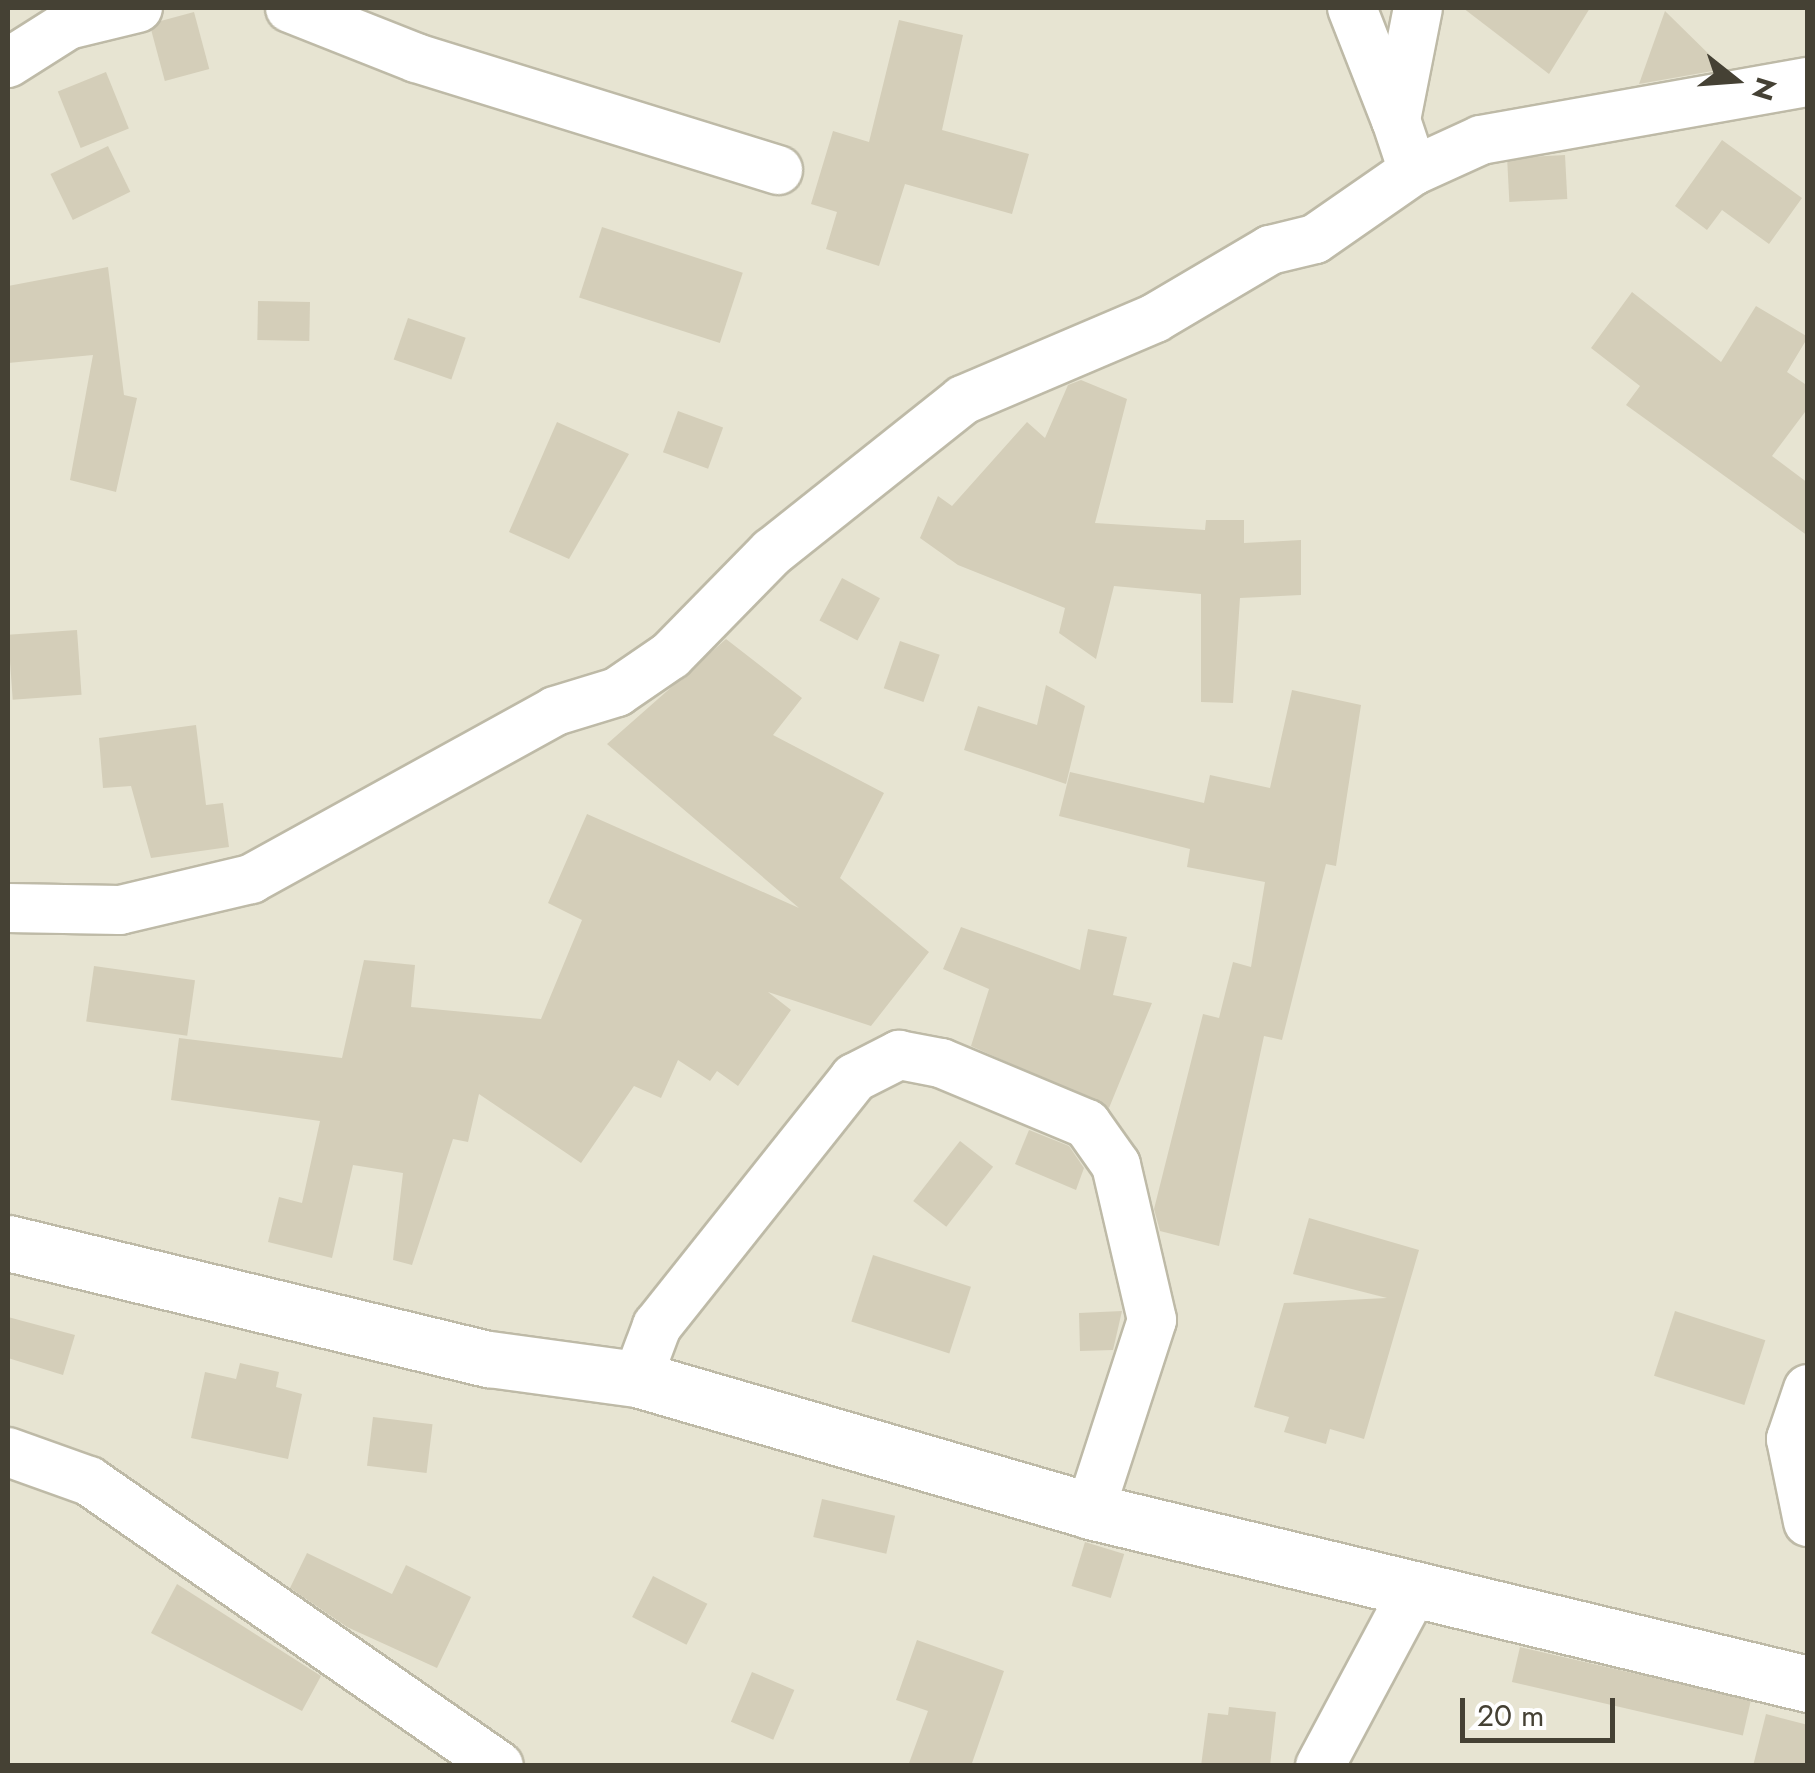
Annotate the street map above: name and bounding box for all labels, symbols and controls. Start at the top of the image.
north arrow [1685,30,1785,130]
text: N [1741,72,1787,106]
scale bar [1465,1678,1620,1740]
text: 20 m [1477,1694,1544,1737]

